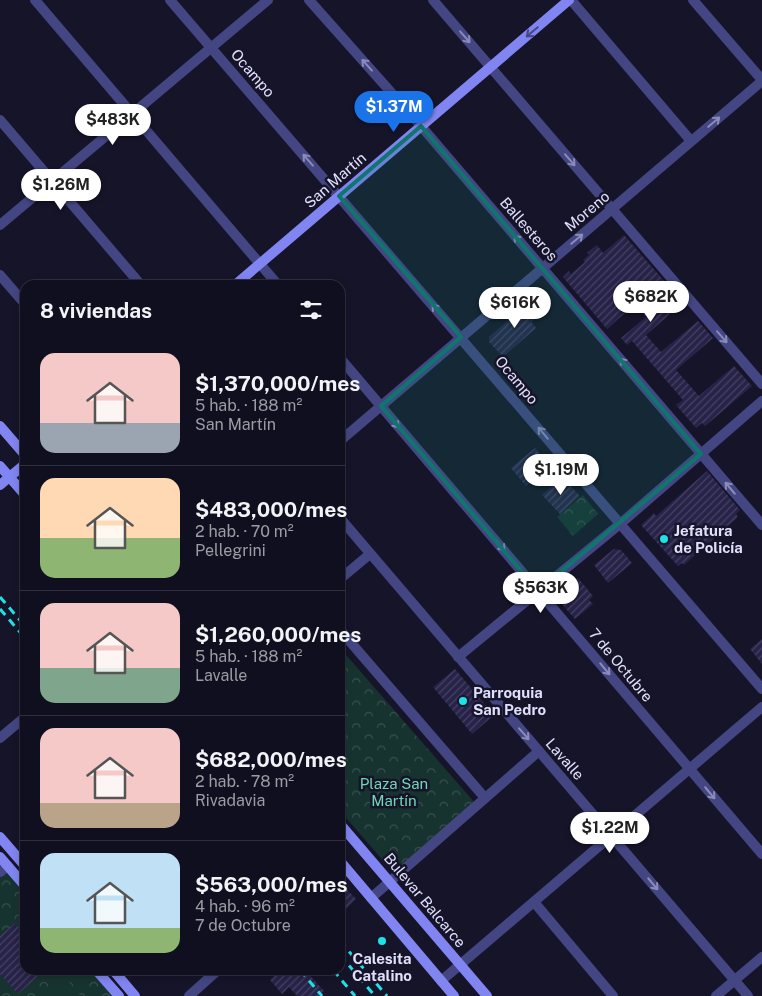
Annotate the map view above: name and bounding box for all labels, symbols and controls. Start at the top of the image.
one-way arrow [526,26,539,37]
one-way arrow [459,30,470,43]
street label: Ocampo [228,46,278,100]
one-way arrow [361,58,373,71]
pin: $1.37M [353,90,435,133]
text: $1.37M [365,97,423,116]
pin: $483K [78,104,148,146]
text: $483K [86,110,140,129]
one-way arrow [707,117,720,128]
street label: San Martín [301,149,369,211]
one-way arrow [303,154,314,167]
one-way arrow [565,154,576,167]
pin: $1.26M [20,168,102,211]
text: $1.26M [32,175,90,194]
street label: Moreno [561,187,613,235]
street label: Ballesteros [497,194,561,264]
one-way arrow [570,233,583,244]
one-way arrow [514,234,525,247]
pin: $682K [616,280,686,323]
pin: $616K [480,286,550,329]
text: $682K [624,287,678,306]
text: $616K [490,293,540,312]
icon: filters [297,296,325,324]
text: 8 viviendas [40,298,152,323]
one-way arrow [432,304,443,317]
one-way arrow [716,330,727,343]
street label: Ocampo [492,352,542,408]
one-way arrow [619,358,631,371]
text: $1,370,000/mes [195,371,360,396]
icon: home [80,373,140,433]
text: 5 hab. · 188 m² [195,396,302,415]
text: San Martín [195,415,276,434]
one-way arrow [389,415,400,428]
one-way arrow [537,427,549,440]
pin: $1.19M [520,454,602,496]
text: $1.19M [534,460,588,479]
one-way arrow [725,481,736,494]
text: $483,000/mes [195,497,347,522]
icon: home [80,498,140,558]
text: 2 hab. · 70 m² [195,522,294,541]
place label: Jefatura de Policía [674,522,743,556]
marker: Jefatura de Policía [658,533,670,545]
one-way arrow [494,539,505,552]
text: Pellegrini [195,541,266,560]
pin: $563K [506,572,576,614]
text: $563K [514,578,568,597]
text: $1,260,000/mes [195,622,361,647]
icon: home [80,623,140,683]
street label: 7 de Octubre [586,625,656,705]
text: 5 hab. · 188 m² [195,647,302,666]
one-way arrow [599,663,611,676]
text: Lavalle [195,666,247,685]
place label: Parroquia San Pedro [473,684,547,718]
marker: Parroquia San Pedro [457,695,469,707]
one-way arrow [519,727,530,740]
street label: Lavalle [542,735,588,783]
text: $682,000/mes [195,747,347,772]
icon: home [80,748,140,808]
text: 2 hab. · 78 m² [195,772,294,791]
park label: Plaza San Martín [360,775,428,809]
one-way arrow [705,786,716,799]
text: Rivadavia [195,791,265,810]
pin: $1.22M [569,812,651,854]
text: $1.22M [581,818,639,837]
street label: Bulevar Balcarce [381,849,469,951]
text: $563,000/mes [195,872,347,897]
icon: home [80,873,140,933]
one-way arrow [647,877,658,890]
text: 4 hab. · 96 m² [195,897,295,916]
text: 7 de Octubre [195,916,291,935]
marker: Calesita Catalino [376,935,388,947]
place label: Calesita Catalino [352,950,412,984]

